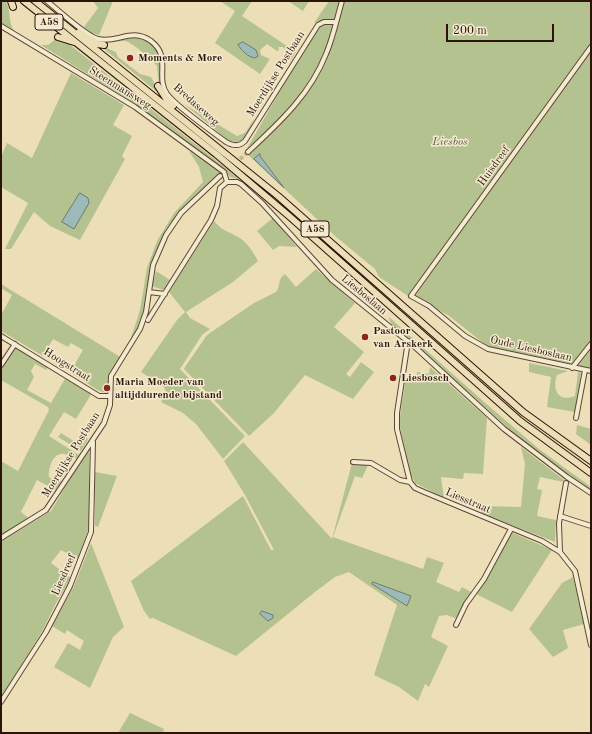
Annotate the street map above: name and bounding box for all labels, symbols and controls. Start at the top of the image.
road number: A58 [35,14,63,30]
scale bar [448,16,556,42]
text: 200 m [453,25,487,37]
street label: Moerdijkse Postbaan [244,29,308,119]
place label: Moments & More [138,51,222,65]
marker: Moments & More [125,53,135,63]
street label: Steenmansweg [87,64,153,112]
street label: Bredaseweg [170,81,222,129]
park label: Liesbos [432,135,468,149]
street label: Huisdreef [475,143,513,189]
road number: A58 [301,221,329,237]
street label: Liesboslaan [338,272,390,318]
place label: Pastoor van Arskerk [373,324,433,350]
marker: Pastoor van Arskerk [360,332,370,342]
street label: Oude Liesboslaan [489,333,573,365]
street label: Hoogstraat [41,345,93,385]
place label: Liesbosch [401,371,449,385]
marker: Liesbosch [388,373,398,383]
place label: Maria Moeder van altijddurende bijstand [115,375,222,401]
marker: Maria Moeder van altijddurende bijstand [102,383,112,393]
street label: Moerdijkse Postbaan [39,410,103,500]
street label: Liesstraat [443,486,493,516]
street label: Liesdreef [49,552,79,598]

